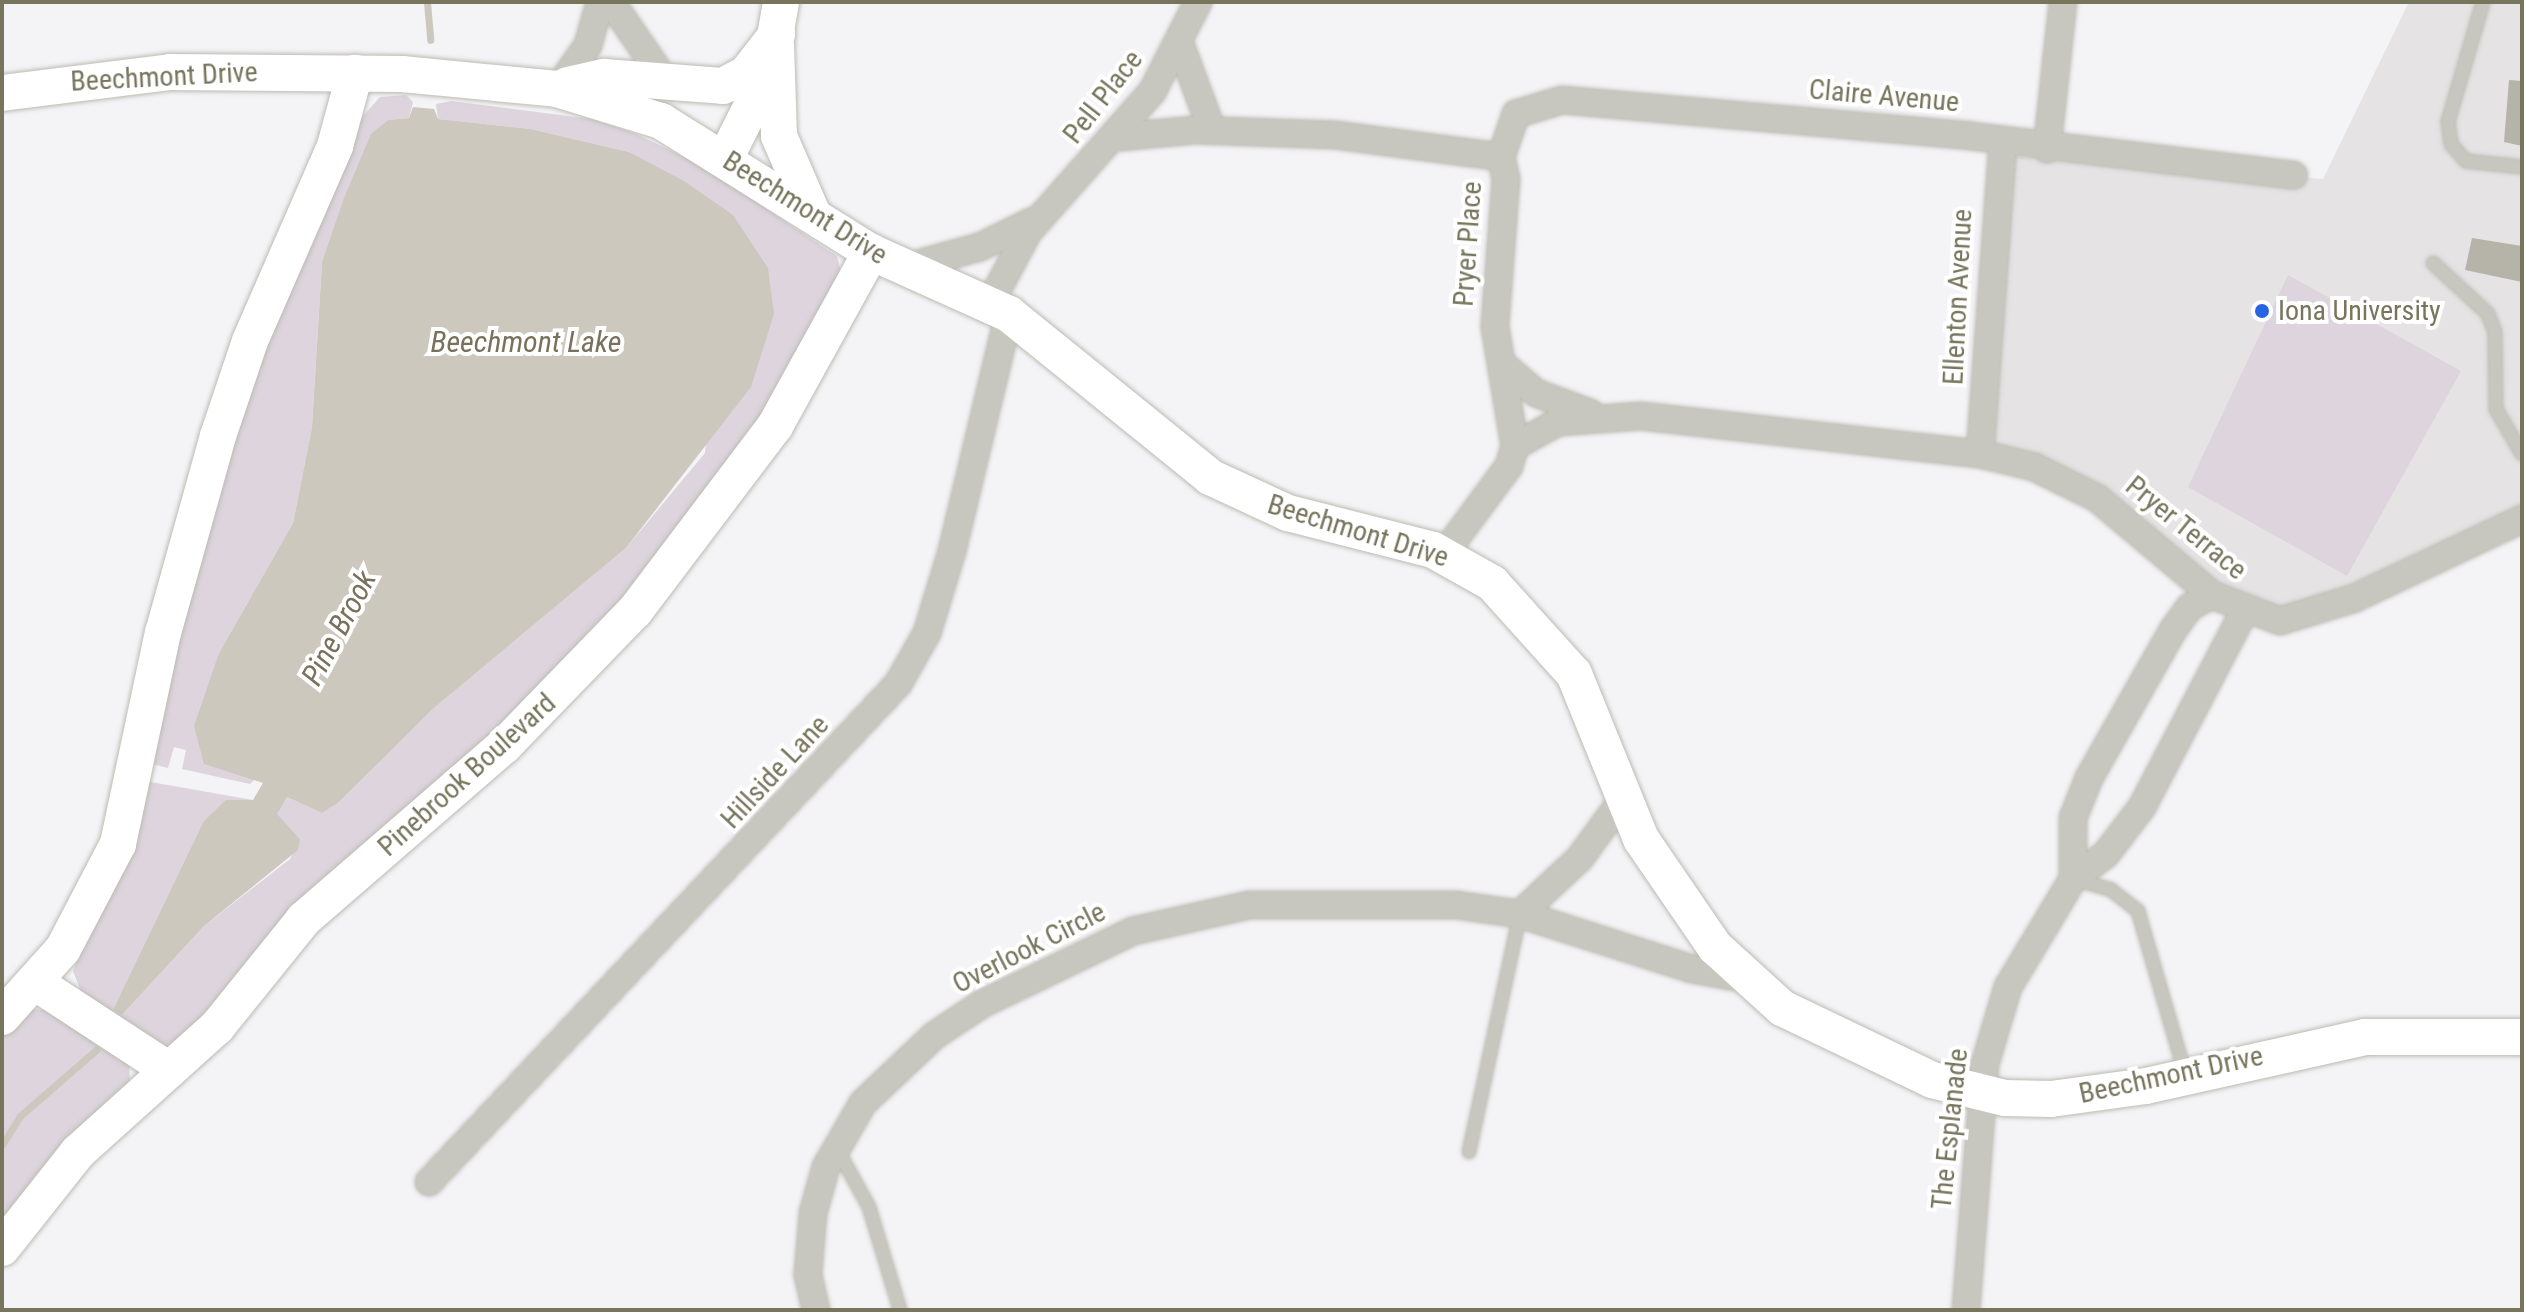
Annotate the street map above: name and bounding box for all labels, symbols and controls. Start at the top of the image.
street label: Pell Place [1056,44,1150,150]
street label: Beechmont Drive [70,55,258,99]
street label: Claire Avenue [1808,73,1960,119]
street label: Beechmont Drive [717,144,893,272]
street label: Pryer Place [1447,180,1489,308]
street label: Ellenton Avenue [1937,208,1979,386]
place label: Iona University [2278,294,2441,328]
marker: Iona University [2253,302,2271,320]
water label: Beechmont Lake [431,324,621,360]
street label: Pryer Terrace [2119,469,2253,587]
street label: Beechmont Drive [1264,488,1452,574]
water label: Pine Brook [294,565,384,691]
street label: Pinebrook Boulevard [371,686,563,864]
street label: Hillside Lane [714,708,836,836]
street label: Overlook Circle [947,895,1111,1001]
street label: Beechmont Drive [2076,1039,2266,1111]
street label: The Esplanade [1925,1047,1975,1211]

